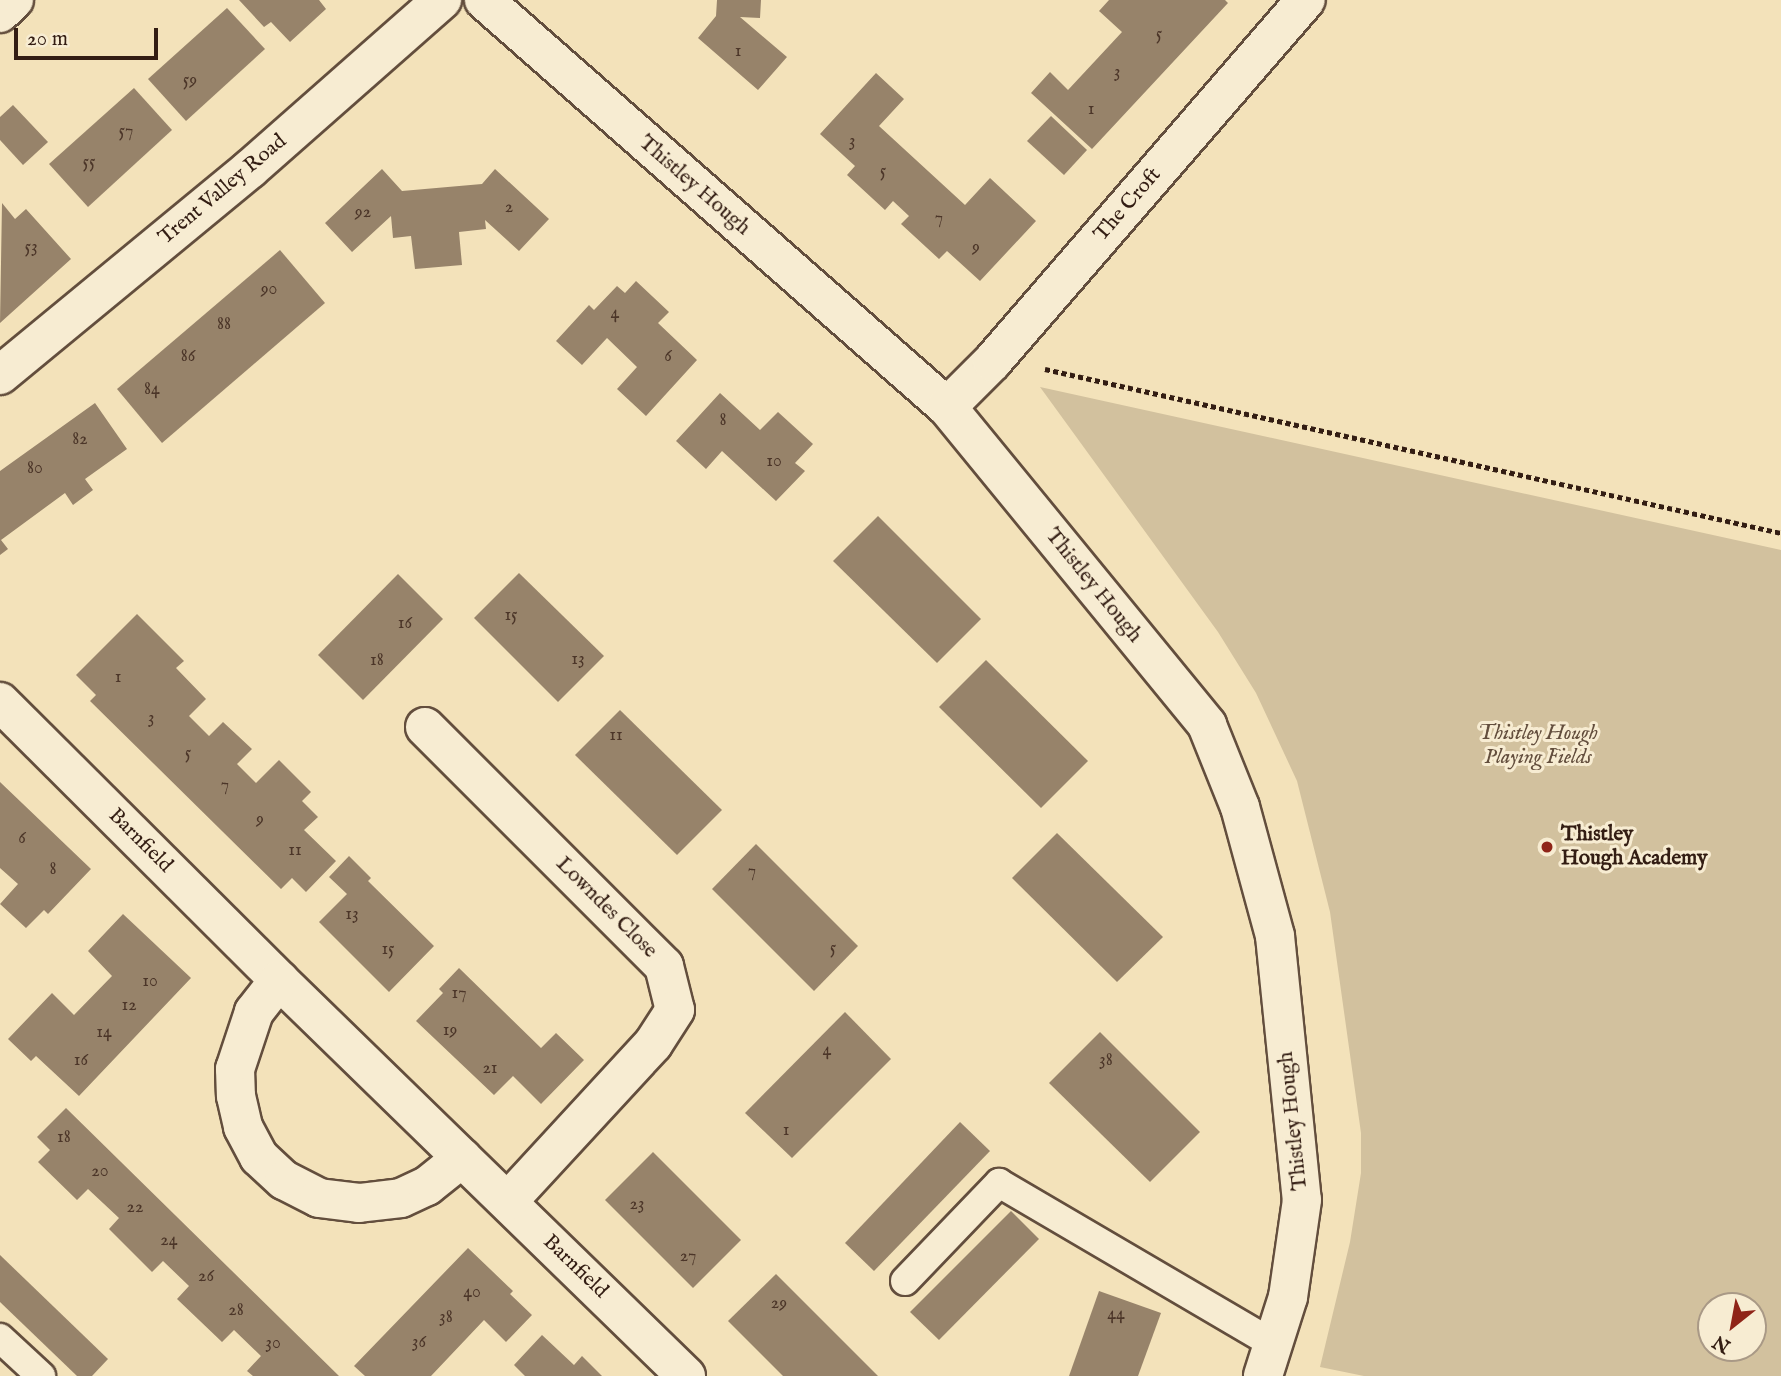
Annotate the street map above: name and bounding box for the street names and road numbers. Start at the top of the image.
street label: Trent Valley Road [154,129,292,251]
street label: Thistley Hough [633,131,755,241]
street label: The Croft [1089,163,1167,247]
street label: Thistley Hough [1039,524,1147,648]
street label: Barnfield [103,804,177,878]
street label: Lowndes Close [550,852,662,964]
street label: Thistley Hough [1274,1050,1314,1192]
street label: Barnfield [537,1230,613,1304]

